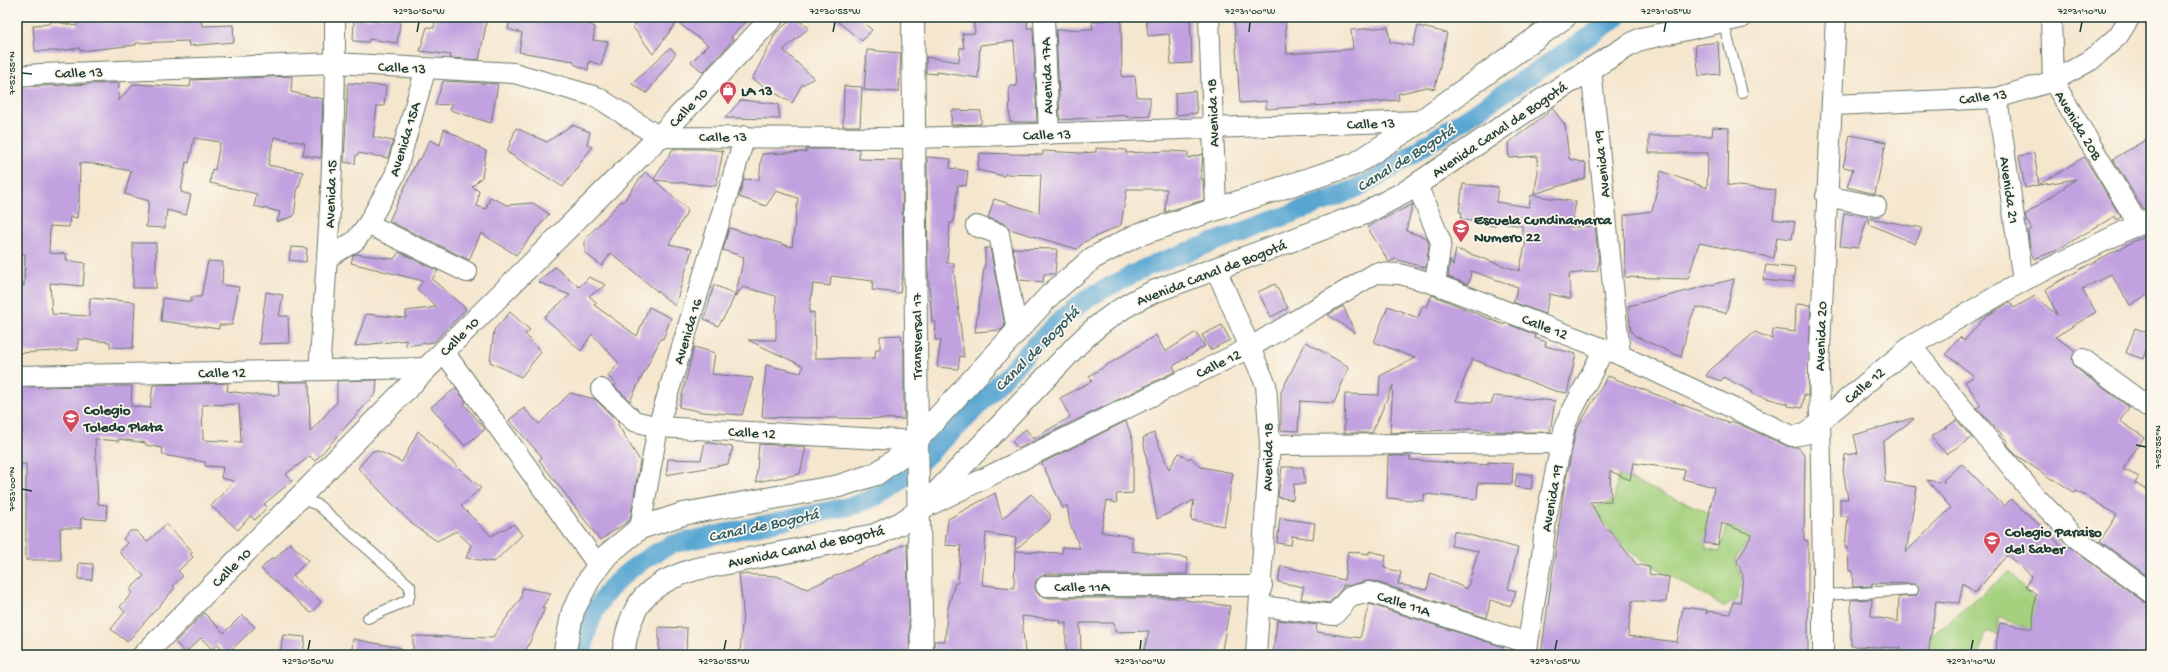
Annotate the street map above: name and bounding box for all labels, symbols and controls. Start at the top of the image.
text: 72°30'50"W [392,6,445,18]
text: 72°30'55"W [808,6,861,18]
text: 72°31'00"W [1224,6,1276,18]
text: 72°31'05"W [1640,6,1691,18]
text: 72°31'10"W [2057,6,2107,18]
street label: Avenida 17A [1038,36,1058,115]
text: 7°52'55"N [7,51,19,96]
street label: Calle 13 [377,59,427,79]
street label: Calle 13 [55,64,104,84]
street label: Avenida 18 [1204,78,1224,147]
street label: Avenida Canal de Bogotá [1429,78,1572,183]
shop icon: LA 13 [718,80,738,105]
place label: LA 13 [741,83,773,101]
street label: Calle 10 [666,84,713,132]
street label: Calle 13 [1958,86,2008,110]
street label: Avenida 20B [2050,88,2105,164]
street label: Avenida 15A [386,99,426,179]
street label: Calle 13 [1347,115,1396,135]
water label: Canal de Bogotá [1354,122,1460,198]
street label: Calle 13 [1023,126,1072,146]
street label: Calle 13 [699,129,747,147]
street label: Avenida 19 [1590,129,1615,198]
street label: Avenida 21 [1994,156,2022,225]
street label: Avenida 15 [322,160,342,228]
place label: Escuela Cundinamarca Numero 22 [1474,212,1612,247]
school or university icon: Escuela Cundinamarca Numero 22 [1451,218,1471,243]
street label: Avenida Canal de Bogotá [1134,237,1290,311]
street label: Transversal 17 [909,292,927,380]
street label: Avenida 16 [670,296,708,367]
street label: Avenida 20 [1812,300,1832,371]
water label: Canal de Bogotá [992,303,1086,397]
street label: Calle 12 [1519,311,1570,345]
street label: Calle 10 [437,313,484,361]
street label: Calle 12 [1193,346,1244,383]
street label: Calle 12 [1841,364,1889,409]
street label: Calle 12 [198,365,246,383]
place label: Colegio Toledo Plata [83,402,164,437]
school or university icon: Colegio Toledo Plata [61,408,81,433]
street label: Avenida 18 [1259,423,1279,491]
street label: Calle 12 [728,424,776,444]
text: 7°52'55"N [2153,425,2165,470]
street label: Avenida 19 [1538,463,1568,533]
text: 7°53'00"N [7,466,19,512]
water label: Canal de Bogotá [707,506,822,548]
street label: Avenida Canal de Bogotá [727,522,887,573]
place label: Colegio Paraiso del Saber [2004,524,2102,559]
school or university icon: Colegio Paraiso del Saber [1982,530,2002,555]
street label: Calle 10 [209,544,256,592]
street label: Calle 11A [1054,579,1111,597]
street label: Calle 11A [1374,588,1434,622]
text: 72°30'50"W [281,656,334,668]
text: 72°30'55"W [697,656,750,668]
text: 72°31'00"W [1114,656,1166,668]
text: 72°31'05"W [1529,656,1580,668]
text: 72°31'10"W [1946,656,1996,668]

